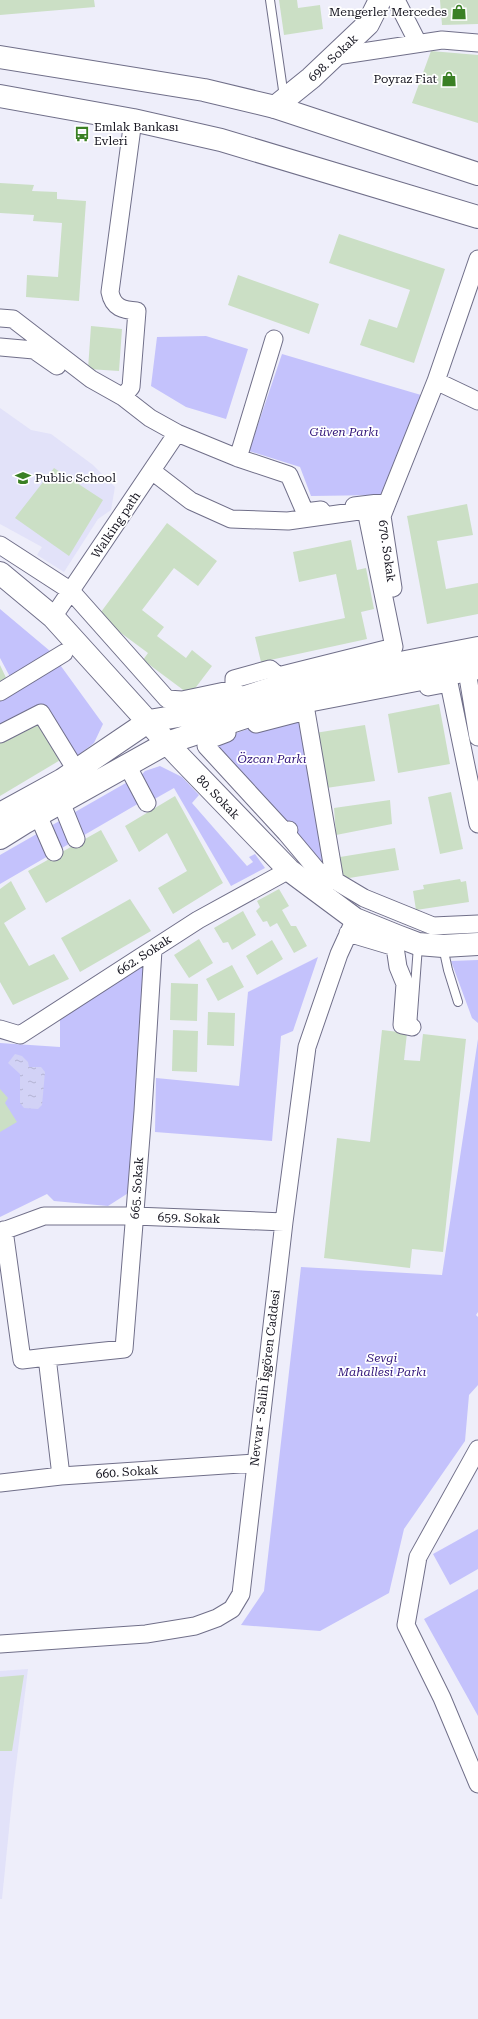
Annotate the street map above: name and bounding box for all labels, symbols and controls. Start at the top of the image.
shop icon: Mengerler Mercedes [450,3,468,21]
place label: Mengerler Mercedes [329,5,447,19]
street label: 698. Sokak [305,31,361,84]
shop icon: Poyraz Fiat [440,70,458,88]
place label: Poyraz Fiat [373,72,438,86]
place label: Emlak Bankası Evleri [94,120,179,148]
bus stop icon: Emlak Bankası Evleri [73,125,91,143]
park label: Güven Parkı [309,425,379,439]
school or university icon: Public School [14,469,32,487]
place label: Public School [35,471,116,485]
street label: Walking path [89,489,144,561]
street label: 670. Sokak [376,519,398,583]
park label: Özcan Parkı [238,751,307,766]
street label: 80. Sokak [194,772,243,822]
street label: 662. Sokak [114,932,174,978]
street label: 665. Sokak [128,1156,146,1220]
street label: 659. Sokak [157,1210,221,1226]
street label: Nevvar - Salih İşgören Caddesi [247,1289,283,1467]
park label: Sevgi Mahallesi Parkı [337,1351,426,1379]
street label: 660. Sokak [95,1463,159,1481]

